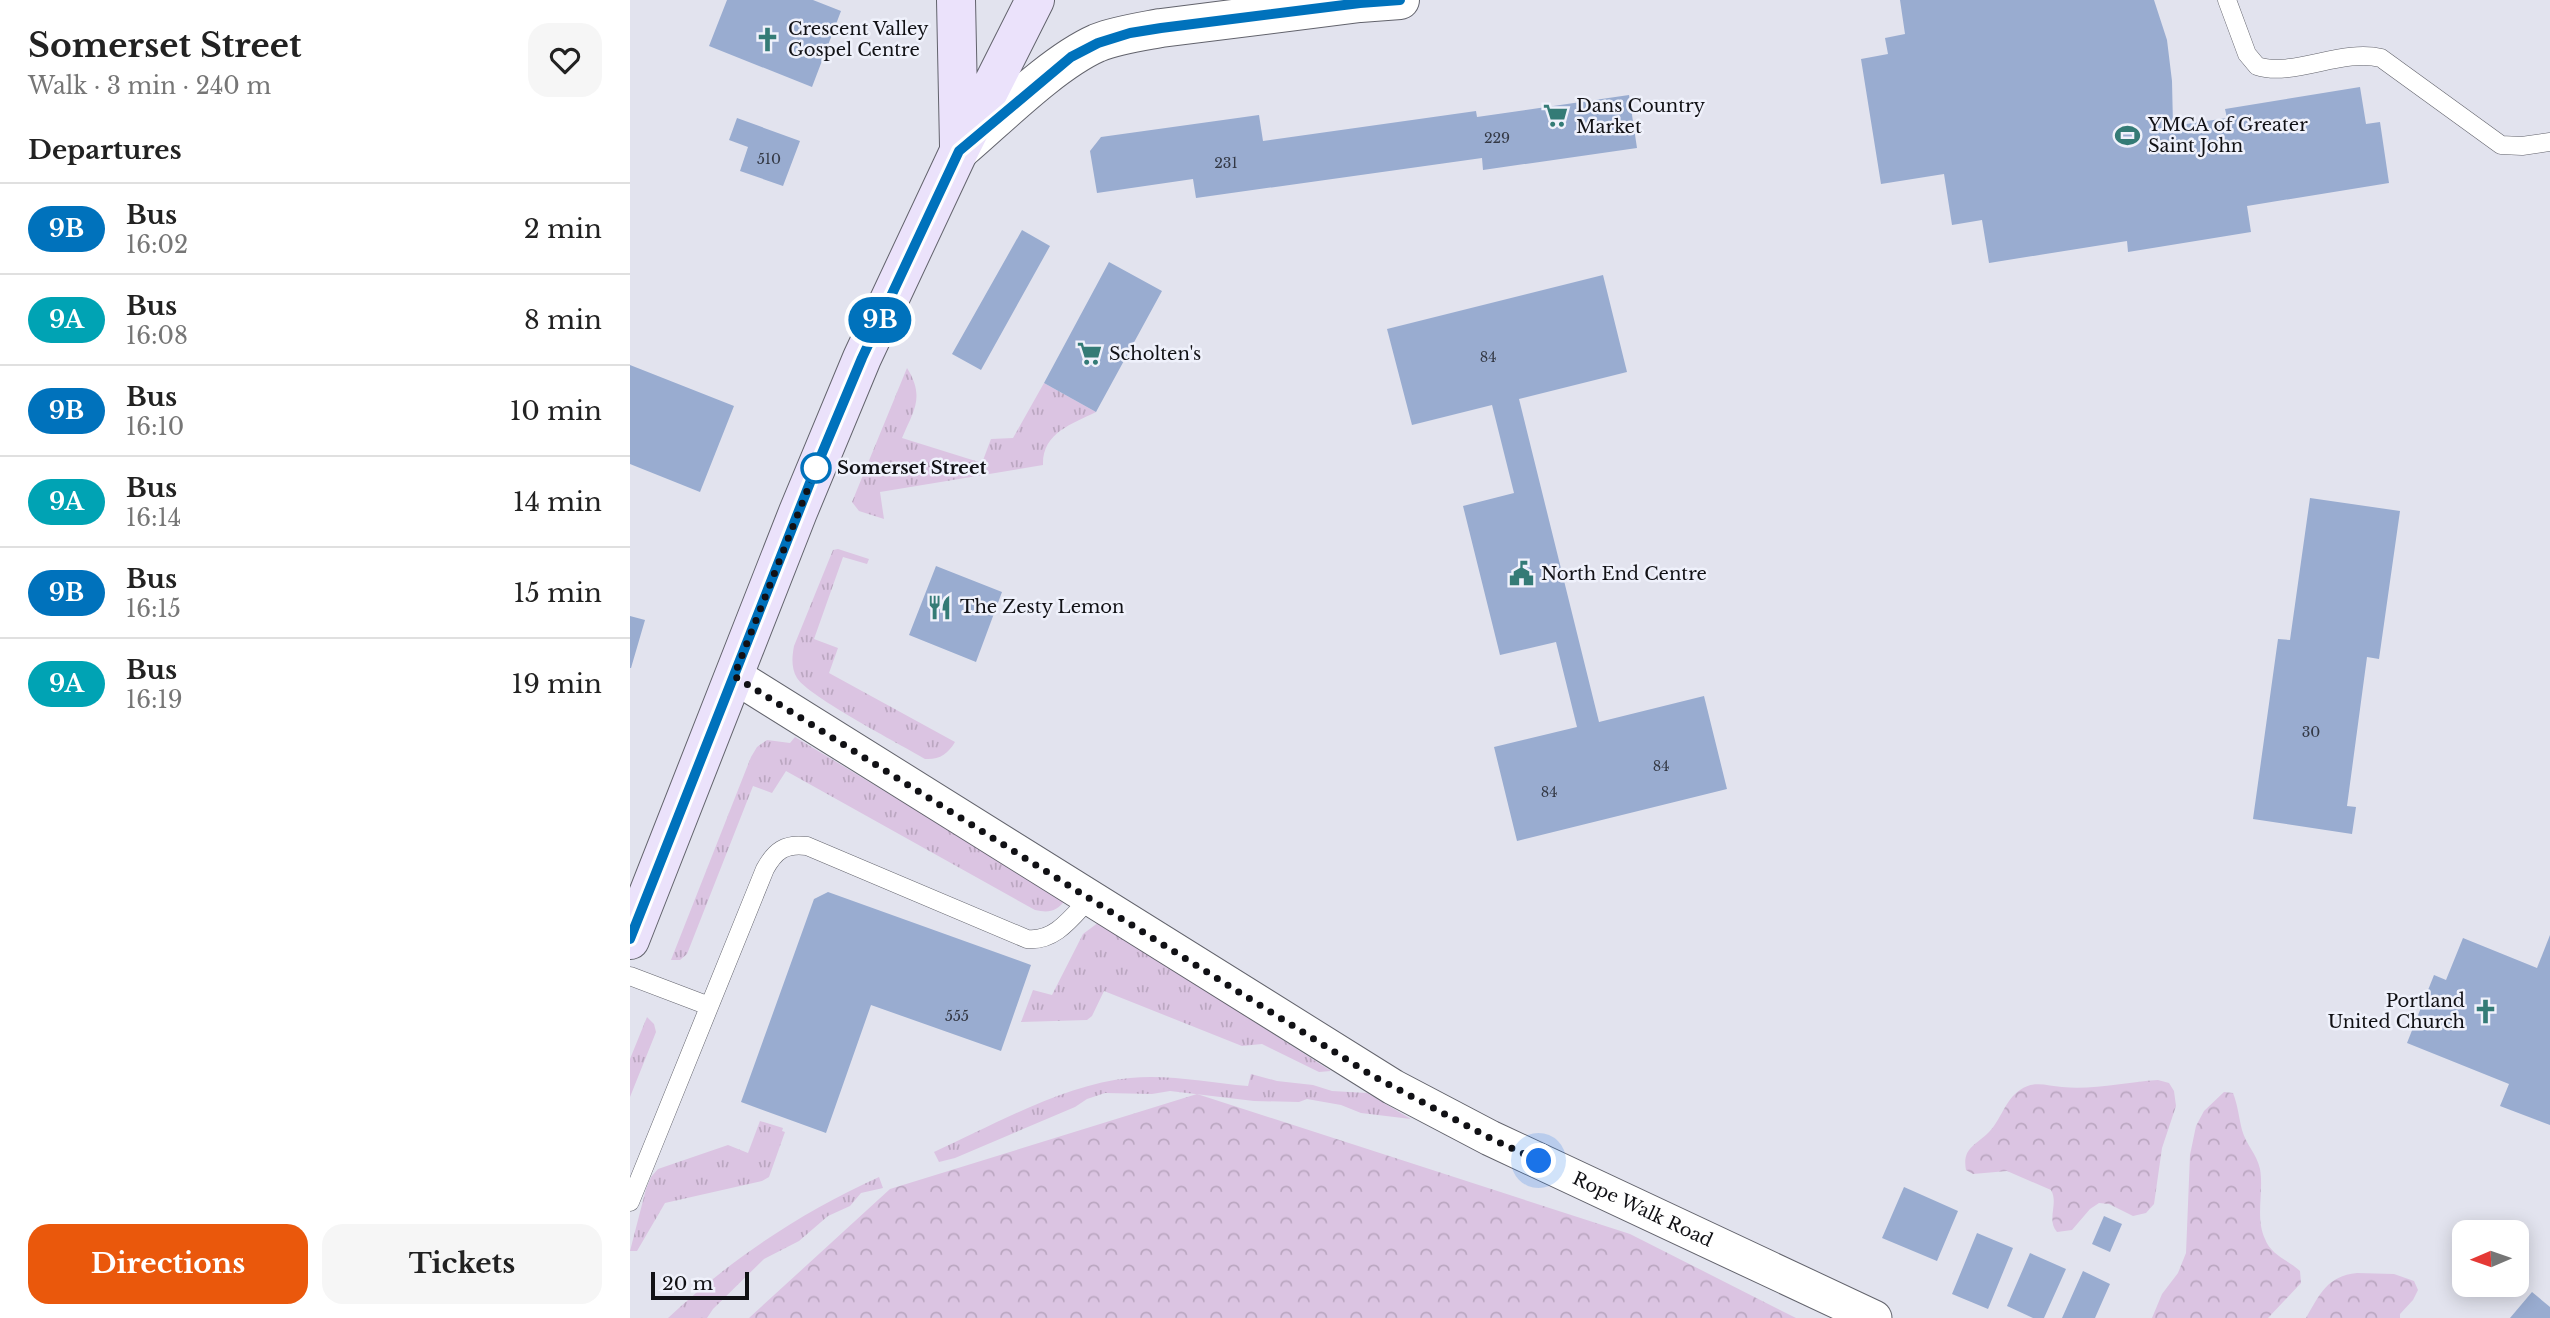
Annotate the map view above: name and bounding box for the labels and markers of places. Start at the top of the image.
place label: Crescent Valley Gospel Centre [788,18,929,61]
church icon: Crescent Valley Gospel Centre [754,25,782,53]
place label: Dans Country Market [1576,95,1706,138]
supermarket icon: Dans Country Market [1542,102,1570,130]
place label: YMCA of Greater Saint John [2147,114,2308,157]
sports icon: YMCA of Greater Saint John [2114,121,2142,149]
supermarket icon: Scholten's [1075,340,1103,368]
place label: Scholten's [1109,343,1201,365]
marker: Somerset Street [801,453,831,483]
place label: Somerset Street [837,457,986,479]
public building icon: North End Centre [1507,560,1535,588]
place label: North End Centre [1541,563,1707,585]
restaurant icon: The Zesty Lemon [926,593,954,621]
place label: The Zesty Lemon [960,596,1124,618]
place label: Portland United Church [2328,990,2465,1033]
church icon: Portland United Church [2471,997,2499,1025]

